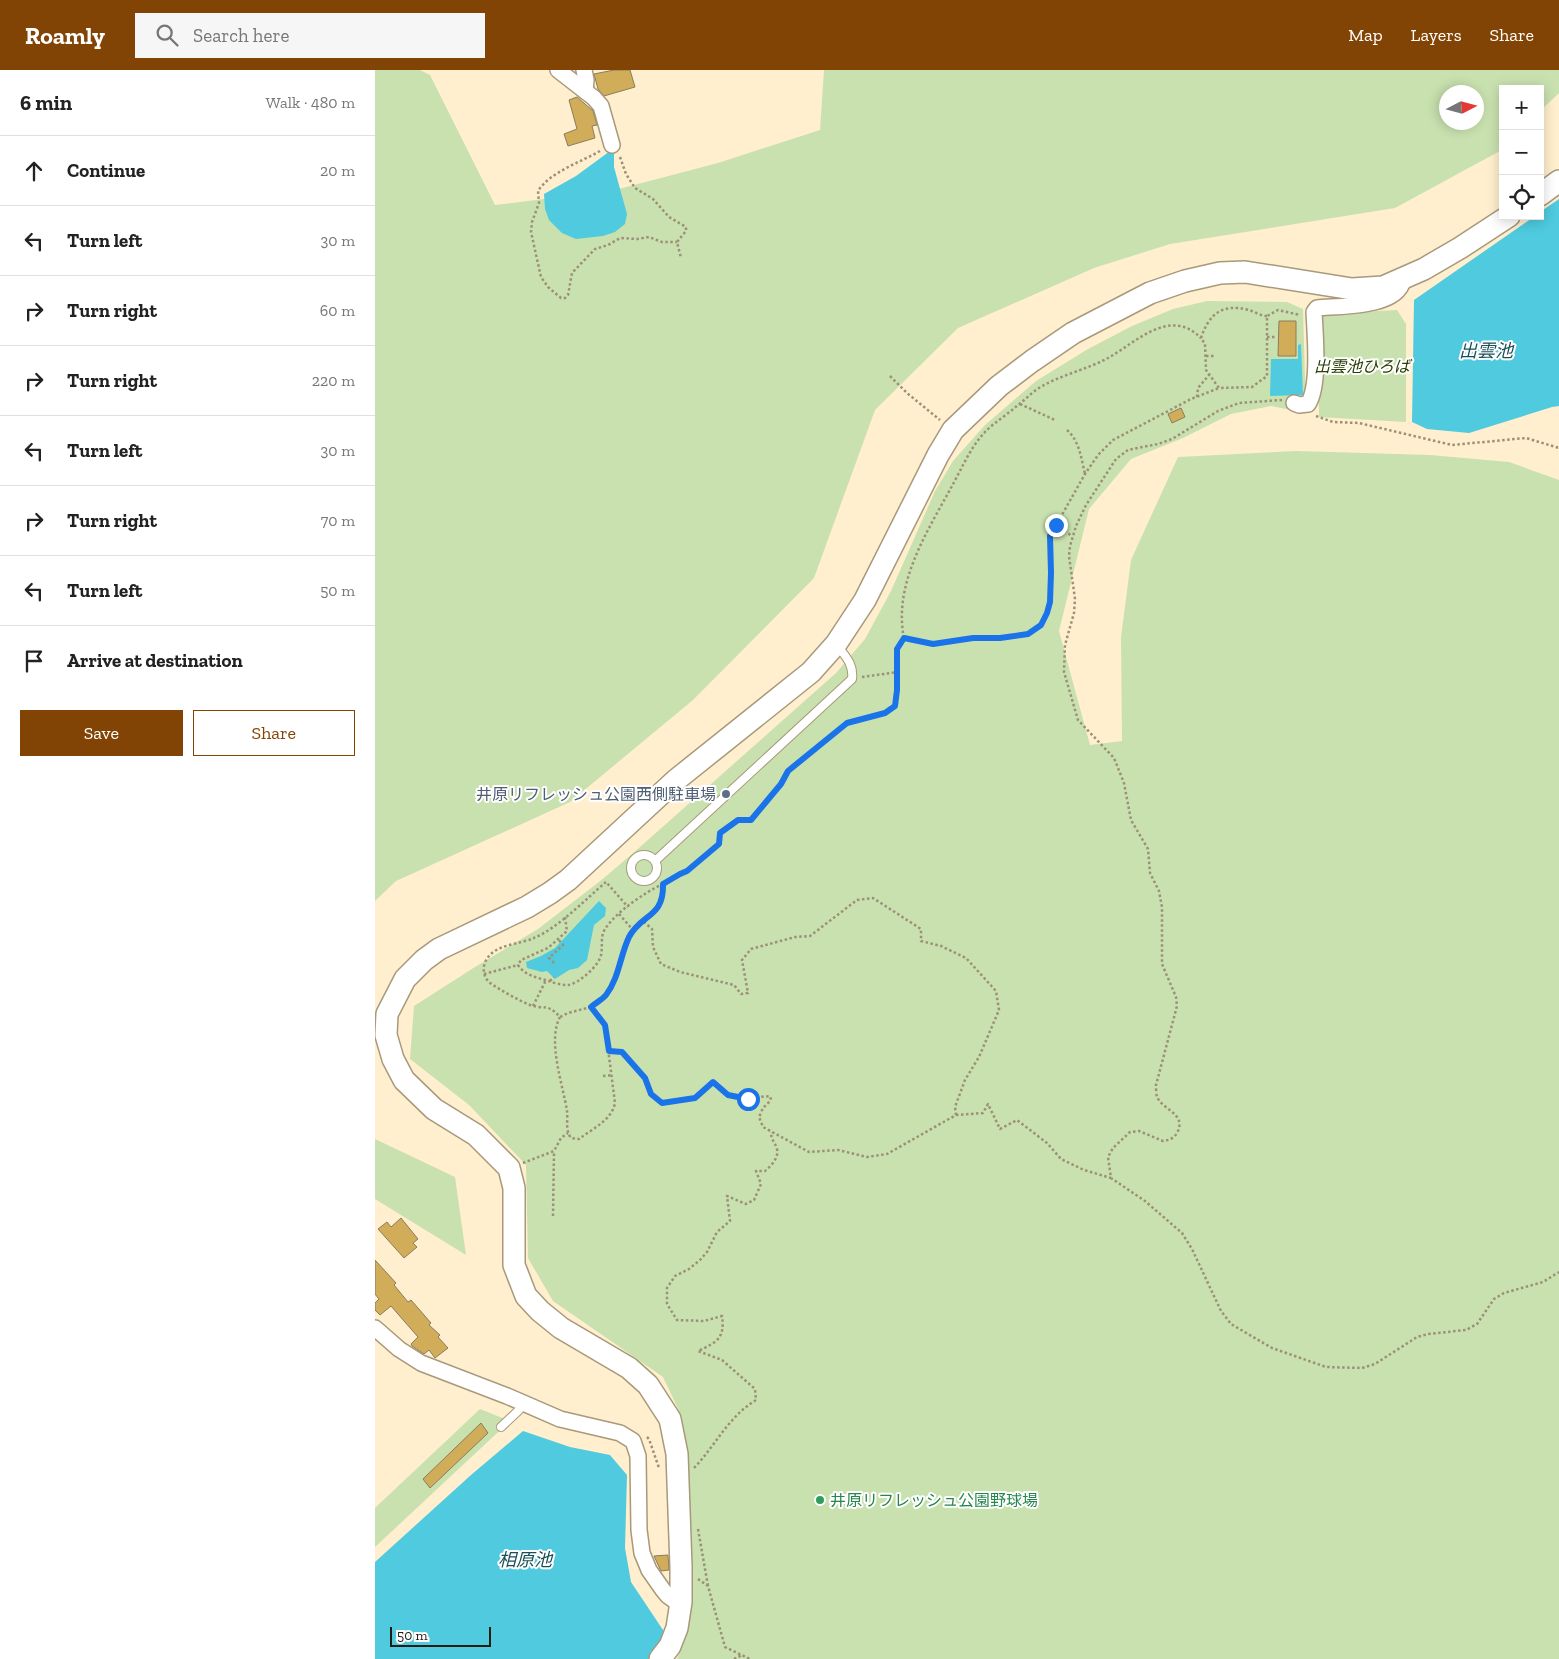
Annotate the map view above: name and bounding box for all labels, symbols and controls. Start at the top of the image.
search box [135,13,485,58]
text: Roamly [25,21,105,50]
icon: search [153,21,181,49]
text: Search here [193,24,289,47]
text: Map [1348,24,1383,46]
text: Layers [1411,24,1462,46]
text: Share [1490,24,1534,46]
north arrow [1439,85,1484,130]
map controls [1499,85,1544,220]
button: + [1499,85,1544,130]
text: 6 min [20,90,72,115]
text: Walk · 480 m [266,93,355,112]
button: − [1499,130,1544,175]
icon: ahead [20,157,48,185]
text: Continue [67,159,145,182]
text: 20 m [320,161,355,180]
button: locate [1499,175,1544,220]
icon: left [20,227,48,255]
text: Turn left [67,229,142,252]
text: 30 m [321,231,355,250]
icon: right [20,297,48,325]
text: Turn right [67,299,157,322]
text: 60 m [320,301,355,320]
water label: 出雲池 [1459,340,1515,362]
park label: 出雲池ひろば [1314,357,1413,376]
icon: right [20,367,48,395]
text: Turn right [67,369,157,392]
text: 220 m [312,371,355,390]
icon: left [20,437,48,465]
text: Turn left [67,439,142,462]
text: 30 m [321,441,355,460]
icon: right [20,507,48,535]
text: Turn right [67,509,157,532]
text: 70 m [321,511,355,530]
route end [1045,514,1068,537]
icon: left [20,577,48,605]
text: Turn left [67,579,142,602]
text: 50 m [320,581,355,600]
icon: arrive [20,647,48,675]
text: Arrive at destination [67,649,243,672]
button: Save [20,710,183,756]
button: Share [193,710,355,756]
place label: 井原リフレッシュ公園西側駐車場 [476,785,716,804]
marker: 井原リフレッシュ公園西側駐車場 [720,788,732,800]
route start [737,1088,760,1111]
place label: 井原リフレッシュ公園野球場 [830,1491,1038,1510]
marker: 井原リフレッシュ公園野球場 [814,1494,826,1506]
water label: 相原池 [498,1549,554,1571]
scale bar [390,1624,491,1647]
text: 50 m [397,1627,428,1644]

